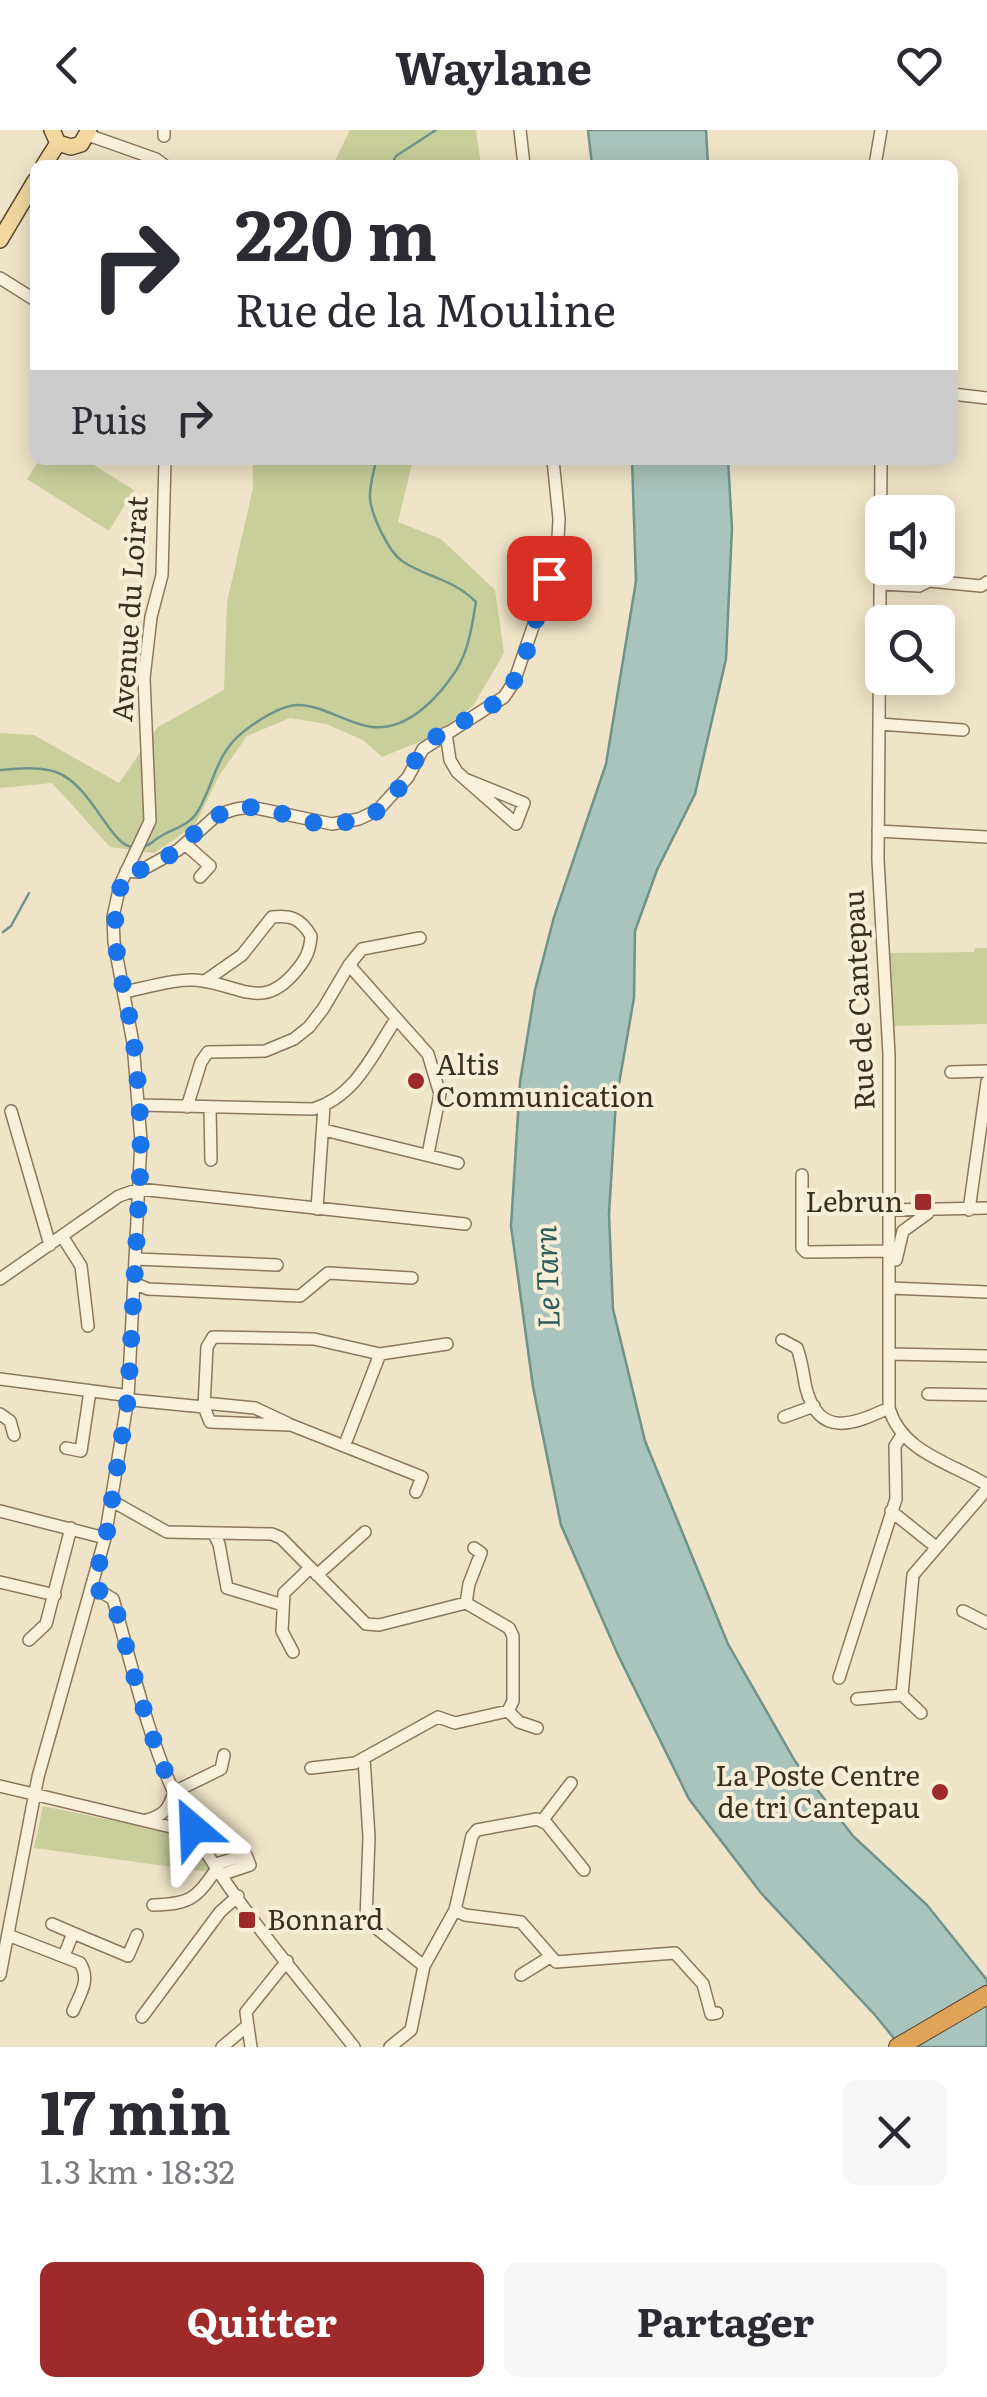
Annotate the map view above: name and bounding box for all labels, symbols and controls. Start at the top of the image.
text: Waylane [395,32,592,99]
icon: back [40,38,95,93]
icon: heart [892,38,947,93]
text: 220 m [235,179,437,283]
icon: right [70,200,200,330]
text: Rue de la Mouline [235,274,616,341]
text: Puis [70,389,147,446]
icon: right [167,390,222,445]
street label: Avenue du Loirat [99,494,157,723]
map controls [865,495,955,695]
button: sound [865,495,955,585]
pin [507,536,592,621]
icon: arrive [522,551,577,606]
button: search [865,605,955,695]
street label: Rue de Cantepau [830,889,884,1111]
place label: Altis Communication [436,1042,654,1116]
marker: Altis Communication [405,1070,427,1092]
place label: Lebrun [805,1179,903,1221]
marker: Lebrun [912,1191,934,1213]
water label: Le Tarn [521,1225,569,1329]
place label: La Poste Centre de tri Cantepau [715,1753,920,1827]
position arrow [141,1776,245,1880]
marker: La Poste Centre de tri Cantepau [929,1781,951,1803]
place label: Bonnard [267,1897,383,1939]
marker: Bonnard [236,1909,258,1931]
text: 17 min [40,2064,231,2153]
button: close [842,2080,947,2185]
text: 1.3 km · 18:32 [40,2146,235,2194]
button: Quitter [40,2262,484,2377]
button: Partager [504,2262,947,2377]

